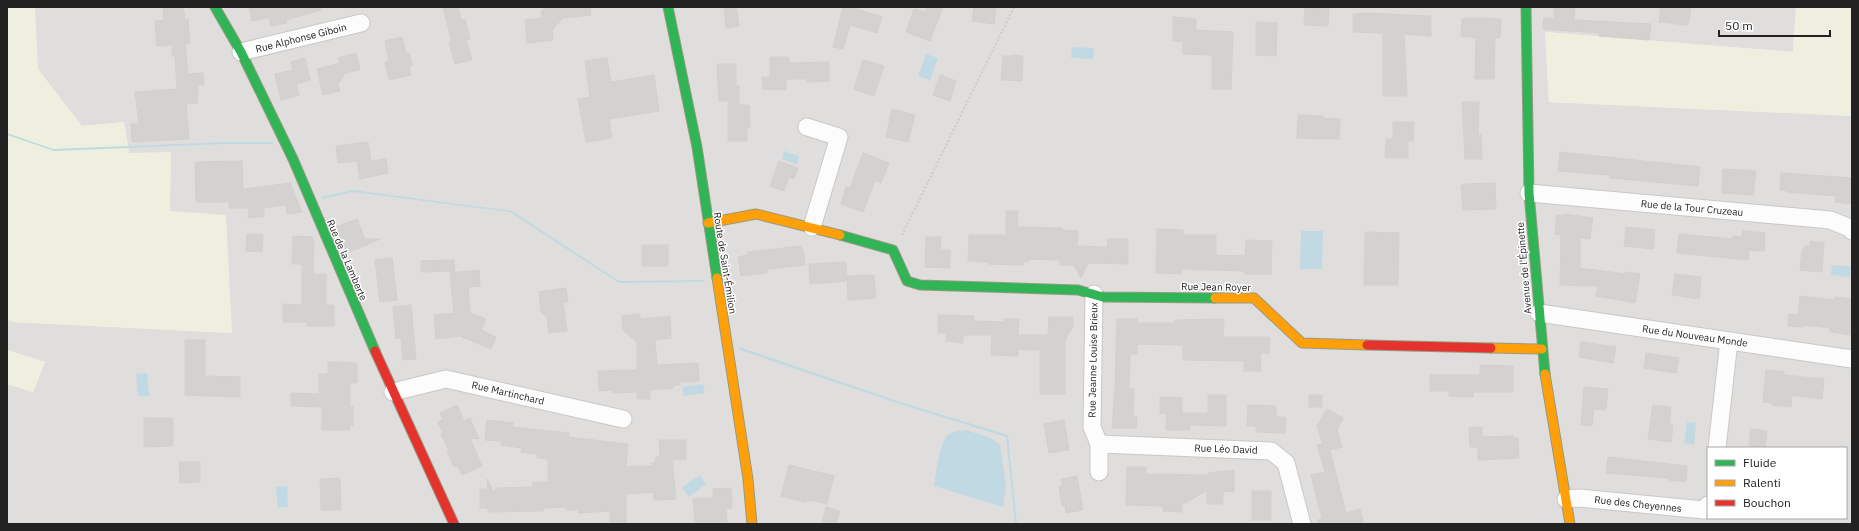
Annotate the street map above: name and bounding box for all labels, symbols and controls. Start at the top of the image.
scale bar [1719,12,1830,38]
text: 50 m [1725,18,1753,33]
street label: Rue Alphonse Giboin [254,20,348,56]
street label: Rue de la Tour Cruzeau [1640,197,1744,219]
street label: Route de Saint-Émilion [711,211,739,315]
street label: Rue de la Lamberte [324,217,370,303]
street label: Avenue de l'Épinette [1513,221,1534,315]
street label: Rue Jean Royer [1181,280,1251,294]
street label: Rue Jeanne Louise Brieux [1085,302,1101,418]
street label: Rue du Nouveau Monde [1641,322,1749,350]
street label: Rue Martinchard [470,378,546,408]
street label: Rue Léo David [1194,441,1258,457]
legend [1707,447,1847,519]
text: Fluide [1743,455,1777,470]
text: Ralenti [1743,475,1781,490]
street label: Rue des Cheyennes [1594,493,1683,515]
text: Bouchon [1743,495,1791,510]

